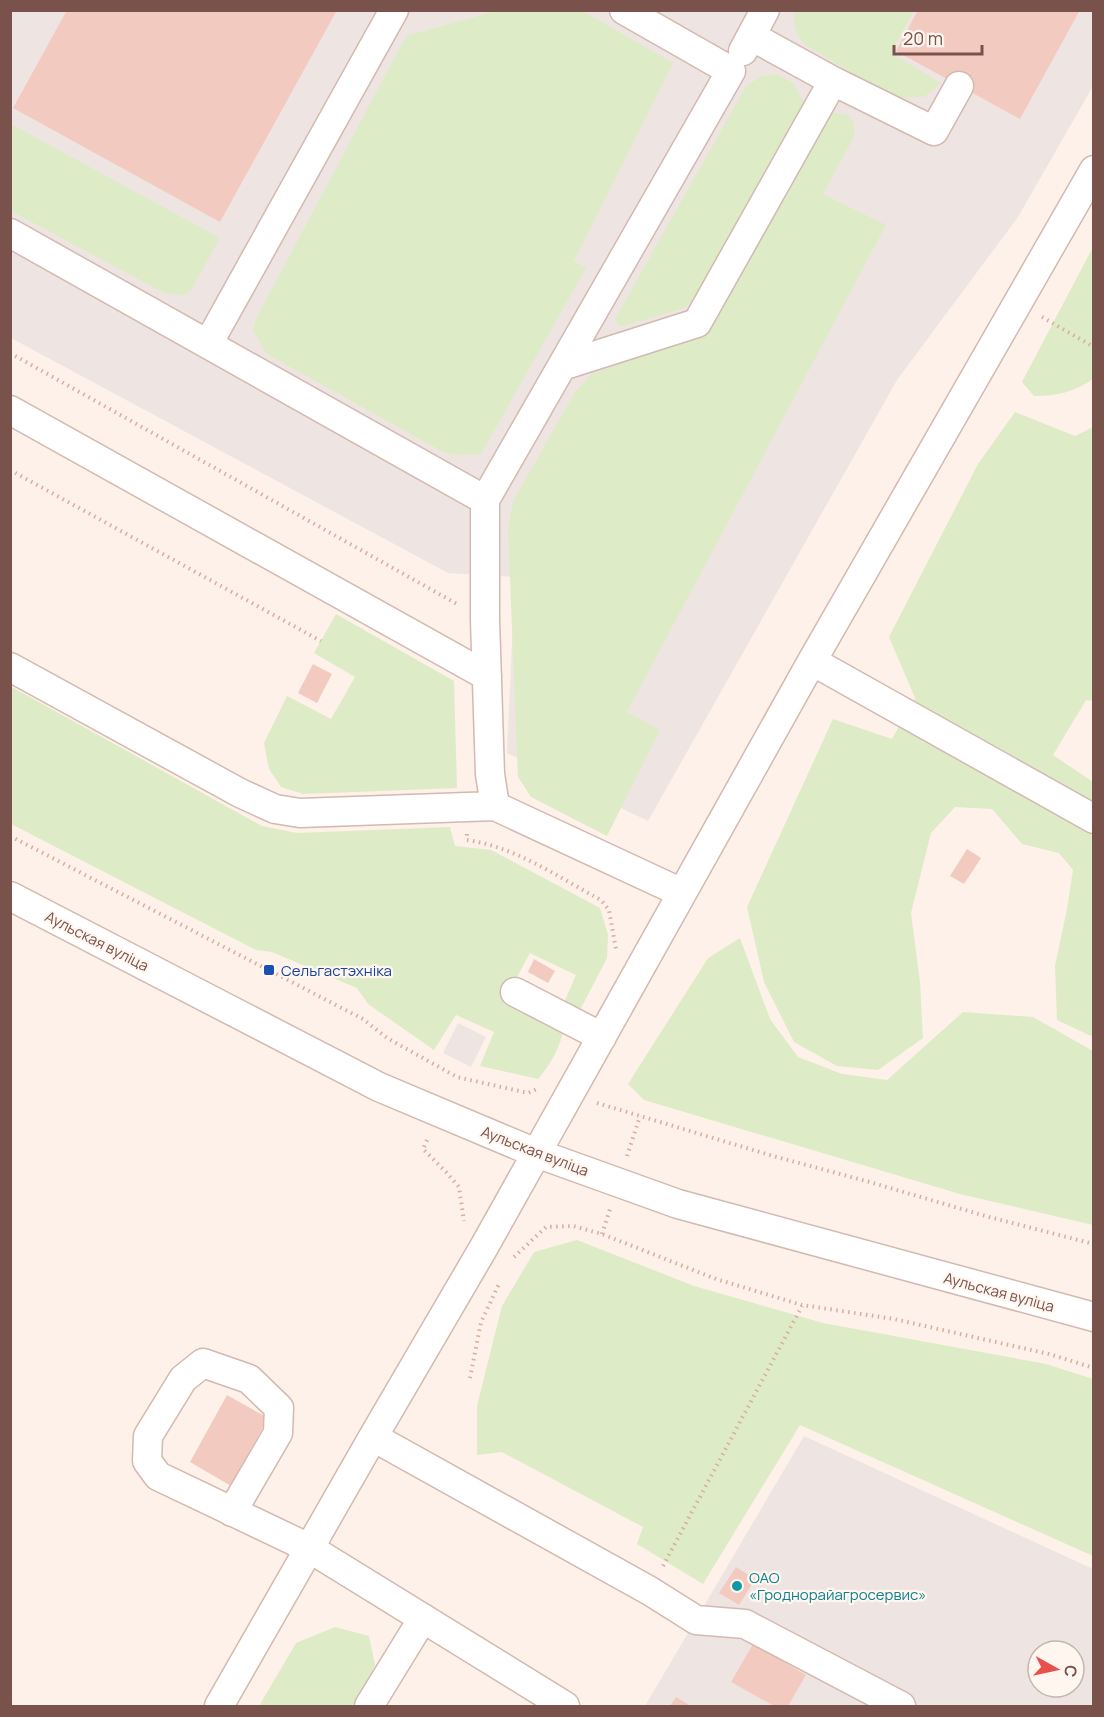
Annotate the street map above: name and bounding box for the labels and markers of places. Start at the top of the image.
place label: Сельгастэхніка [281,960,392,981]
marker: Сельгастэхніка [262,963,276,977]
place label: ОАО «Гроднорайагросервис» [749,1567,926,1605]
marker: ОАО «Гроднорайагросервис» [730,1579,744,1593]

